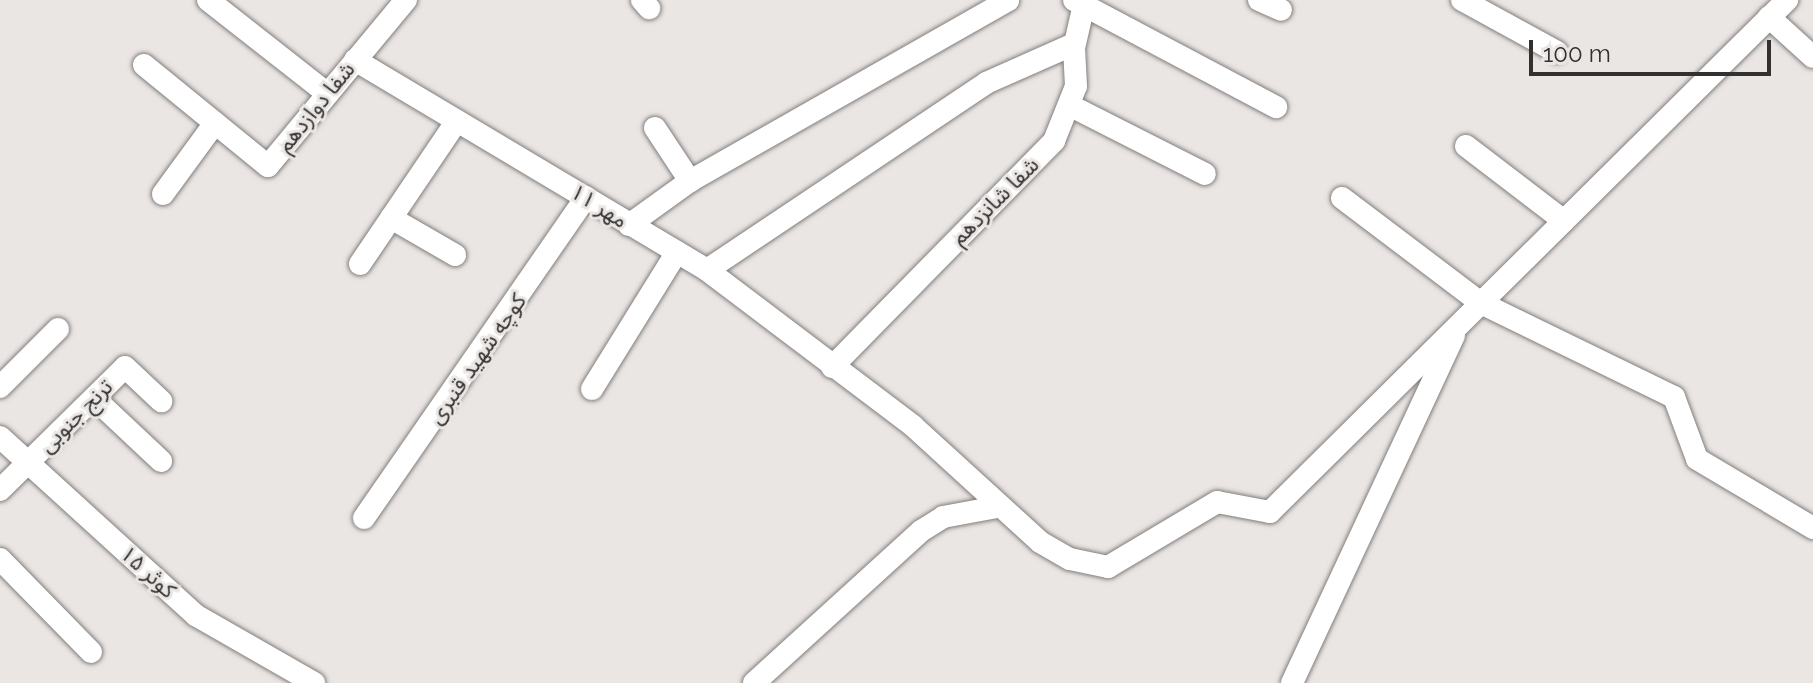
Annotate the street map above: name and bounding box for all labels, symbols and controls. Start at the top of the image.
scale bar [1533,24,1775,74]
text: 100 m [1543,39,1611,68]
street label: شفا دوازدهم [272,56,360,158]
street label: شفا شانزدهم [946,152,1044,250]
street label: مهر ۱۱ [566,178,632,234]
street label: کوچه شهید قنبری [422,289,532,429]
street label: ترنج جنوبی [34,374,118,458]
street label: کوثر ۱۵ [115,540,181,604]

